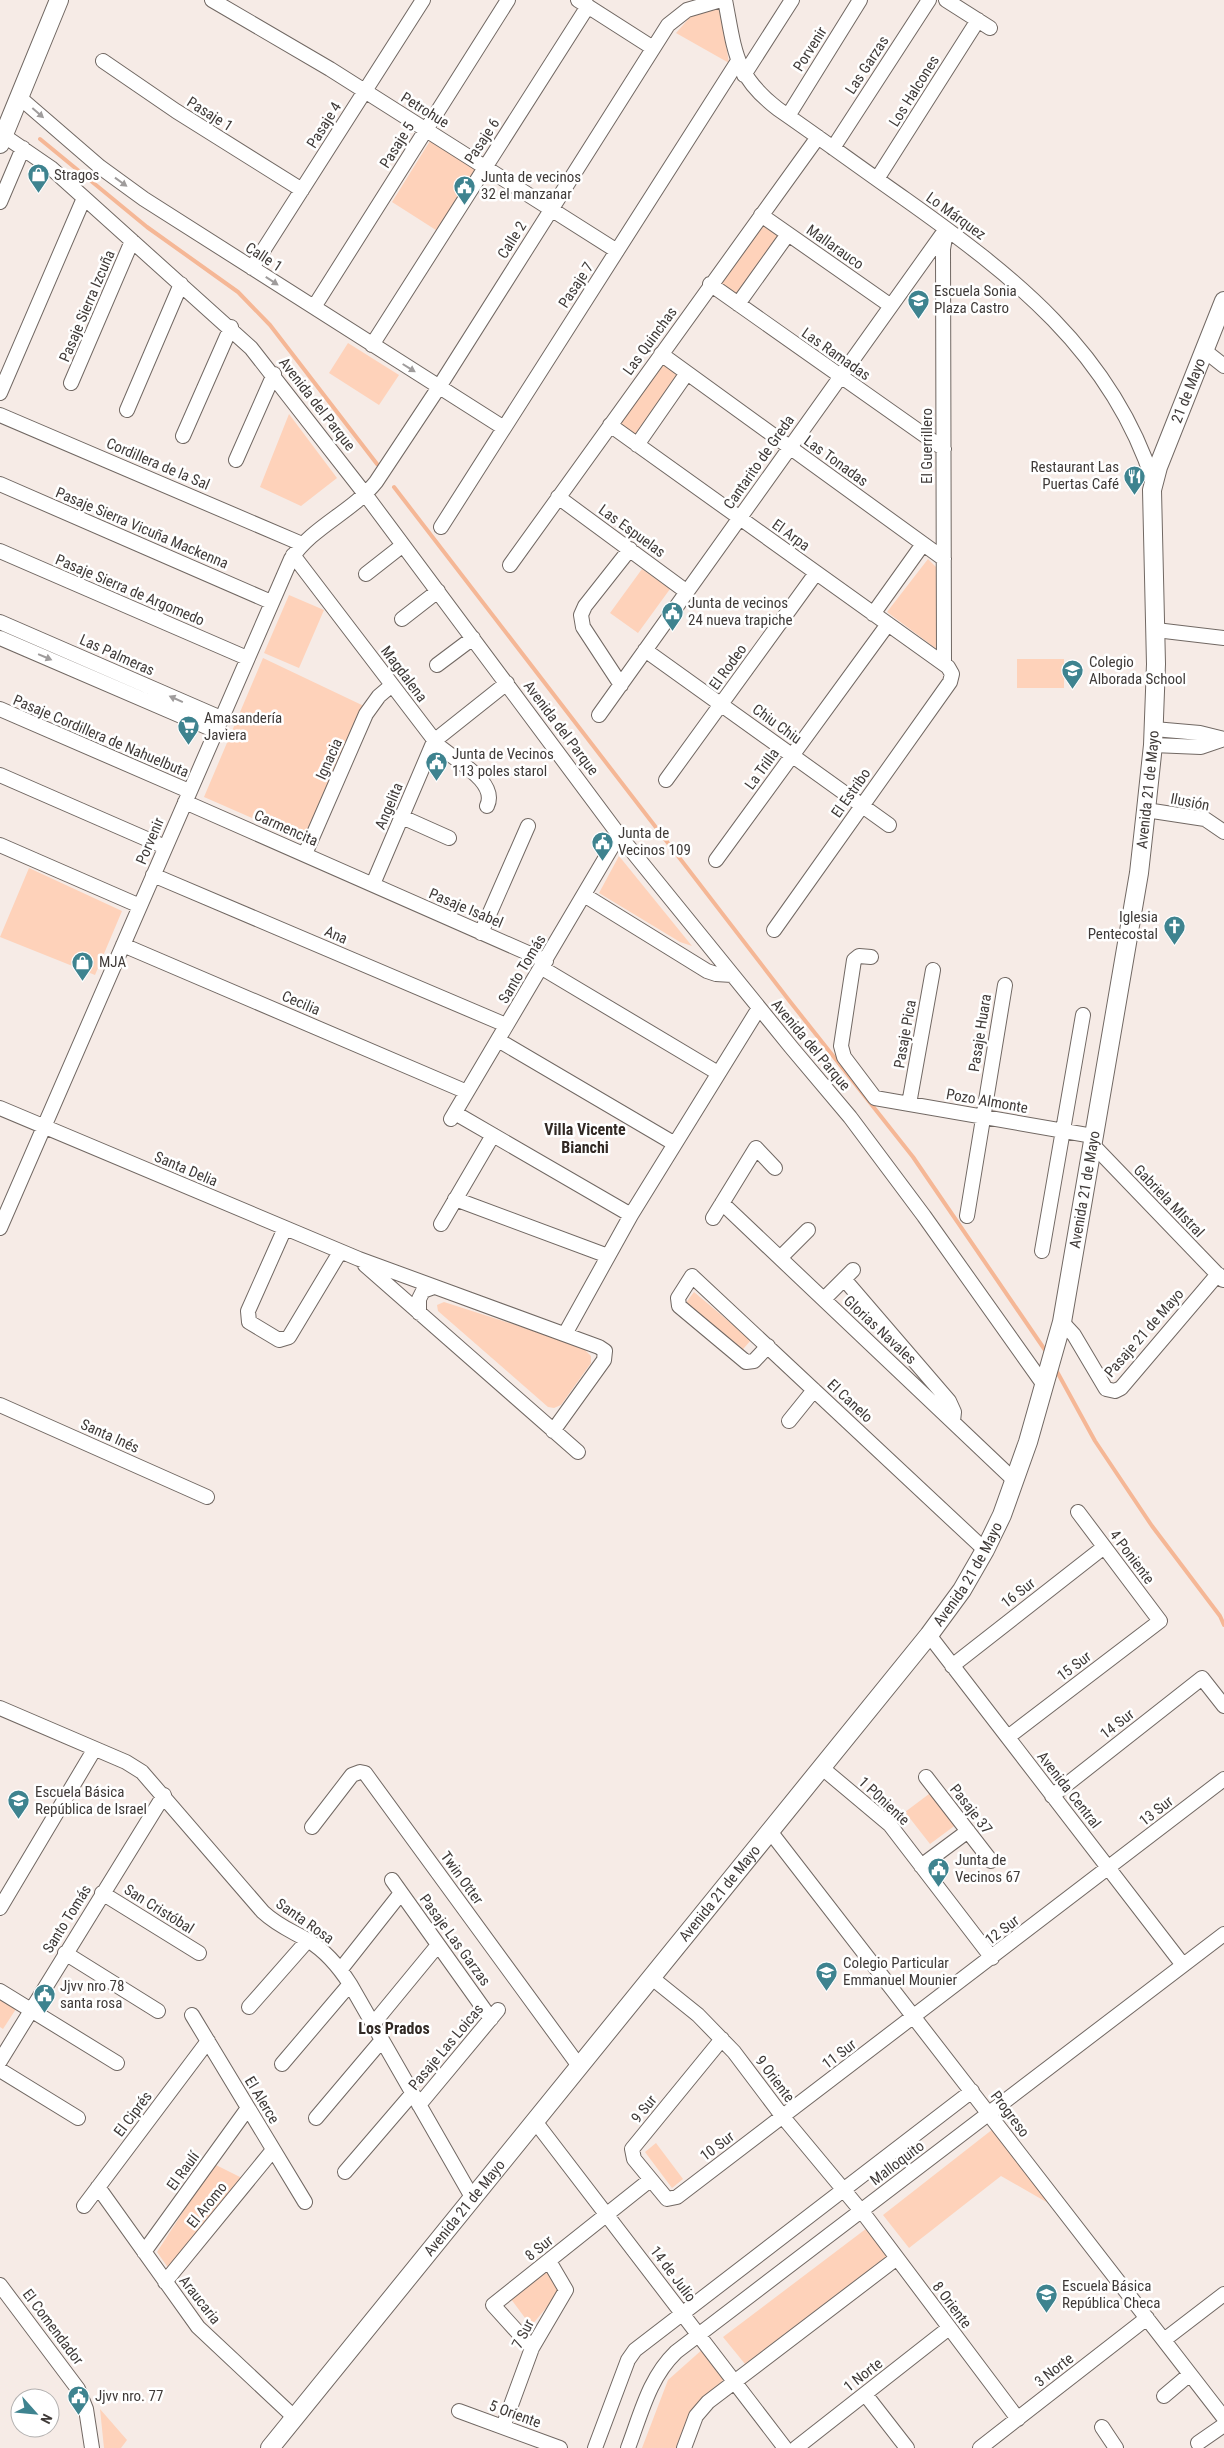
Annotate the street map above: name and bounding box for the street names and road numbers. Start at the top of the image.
street label: Porvenir [789,23,831,75]
street label: Las Garzas [842,32,893,98]
street label: Los Halcones [885,52,943,130]
street label: Petrohue [398,88,452,132]
street label: Pasaje 1 [184,93,236,135]
street label: Pasaje 4 [303,99,345,151]
street label: Pasaje 6 [461,115,503,167]
street label: Pasaje 5 [376,119,418,171]
street label: Lo Márquez [923,188,989,244]
street label: Calle 2 [494,218,530,262]
street label: Mallarauco [803,221,867,273]
street label: Calle 1 [242,238,286,276]
street label: Pasaje Sierra Izcuña [55,247,119,365]
street label: Pasaje 7 [555,259,597,311]
street label: Las Quinchas [619,303,681,379]
street label: Las Ramadas [798,324,874,384]
street label: Avenida del Parque [275,354,359,454]
street label: 21 de Mayo [1167,356,1209,426]
street label: El Guerrillero [918,408,936,484]
street label: Cantarito de Greda [720,411,798,513]
street label: Las Tonadas [800,432,872,490]
street label: Cordillera de la Sal [104,434,212,494]
street label: Pasaje Sierra Vicuña Mackenna [53,483,231,573]
street label: Las Espuelas [595,501,669,561]
street label: El Arpa [769,515,813,555]
street label: Pasaje Sierra de Argomedo [53,550,207,630]
street label: Las Palmeras [77,630,157,680]
street label: El Rodeo [705,641,751,693]
street label: Magdalena [377,642,431,706]
street label: Avenida del Parque [520,677,602,779]
street label: Pasaje Cordillera de Nahuelbuta [10,691,192,781]
street label: Chiu Chiu [749,700,805,748]
street label: Avenida 21 de Mayo [1133,730,1163,850]
street label: Ignacia [312,736,346,782]
street label: La Trilla [741,745,783,793]
street label: El Estribo [828,765,874,821]
street label: Angelita [371,780,407,832]
street label: Ilusión [1169,789,1211,815]
street label: Carmencita [251,806,321,850]
street label: Porvenir [132,815,168,867]
street label: Pasaje Isabel [426,884,506,932]
street label: Ana [322,922,350,948]
street label: Santo Tomás [494,931,550,1007]
street label: Cecilia [279,987,323,1019]
street label: Pasaje Huara [965,993,995,1073]
street label: Avenida del Parque [768,996,854,1094]
street label: Pasaje Pica [890,998,920,1070]
street label: Pozo Almonte [945,1085,1029,1117]
street label: Avenida 21 de Mayo [1066,1129,1104,1250]
street label: Santa Delia [152,1148,220,1190]
street label: Gabriela MIstral [1130,1161,1208,1241]
street label: Pasaje 21 de Mayo [1101,1285,1187,1381]
street label: Glorias Navales [840,1292,920,1368]
street label: El Canelo [824,1376,876,1426]
street label: Santa Inés [78,1415,142,1457]
street label: Avenida 21 de Mayo [929,1519,1006,1630]
street label: 4 Poniente [1106,1526,1158,1588]
street label: 16 Sur [998,1574,1039,1612]
street label: 15 Sur [1053,1647,1095,1685]
street label: 14 Sur [1097,1705,1138,1743]
street label: Avenida Central [1033,1748,1105,1832]
street label: 1 P0niente [855,1773,913,1829]
street label: Pasaje 37 [946,1781,996,1837]
street label: 13 Sur [1136,1792,1177,1830]
street label: Avenida 21 de Mayo [675,1842,764,1945]
street label: Twin Otter [437,1848,487,1908]
street label: San Cristóbal [121,1880,197,1938]
street label: Santo Tomás [39,1881,95,1956]
street label: Pasaje Las Garzas [416,1891,494,1990]
street label: Santa Rosa [272,1894,338,1948]
street label: 12 Sur [981,1911,1023,1949]
street label: Pasaje Las Loicas [405,2000,487,2094]
street label: 11 Sur [818,2035,860,2073]
street label: 9 Oriente [752,2052,798,2106]
street label: El Alerce [241,2073,283,2127]
street label: Progreso [987,2087,1033,2141]
street label: El Ciprés [110,2088,156,2140]
street label: 9 Sur [627,2091,661,2126]
street label: 10 Sur [696,2127,738,2165]
street label: Malloquito [866,2137,928,2189]
street label: El Raulí [163,2147,204,2194]
street label: Avenida 21 de Mayo [420,2156,509,2260]
street label: El Aromo [183,2178,231,2232]
street label: 8 Sur [522,2231,557,2265]
street label: 14 de Julio [646,2243,700,2305]
street label: Araucaria [175,2272,225,2328]
street label: 8 Oriente [929,2278,975,2332]
street label: El Comendador [19,2286,88,2369]
street label: 7 Sur [508,2316,538,2352]
street label: 3 Norte [1031,2349,1077,2391]
street label: 1 Norte [840,2354,886,2396]
street label: 5 Oriente [487,2396,543,2432]

